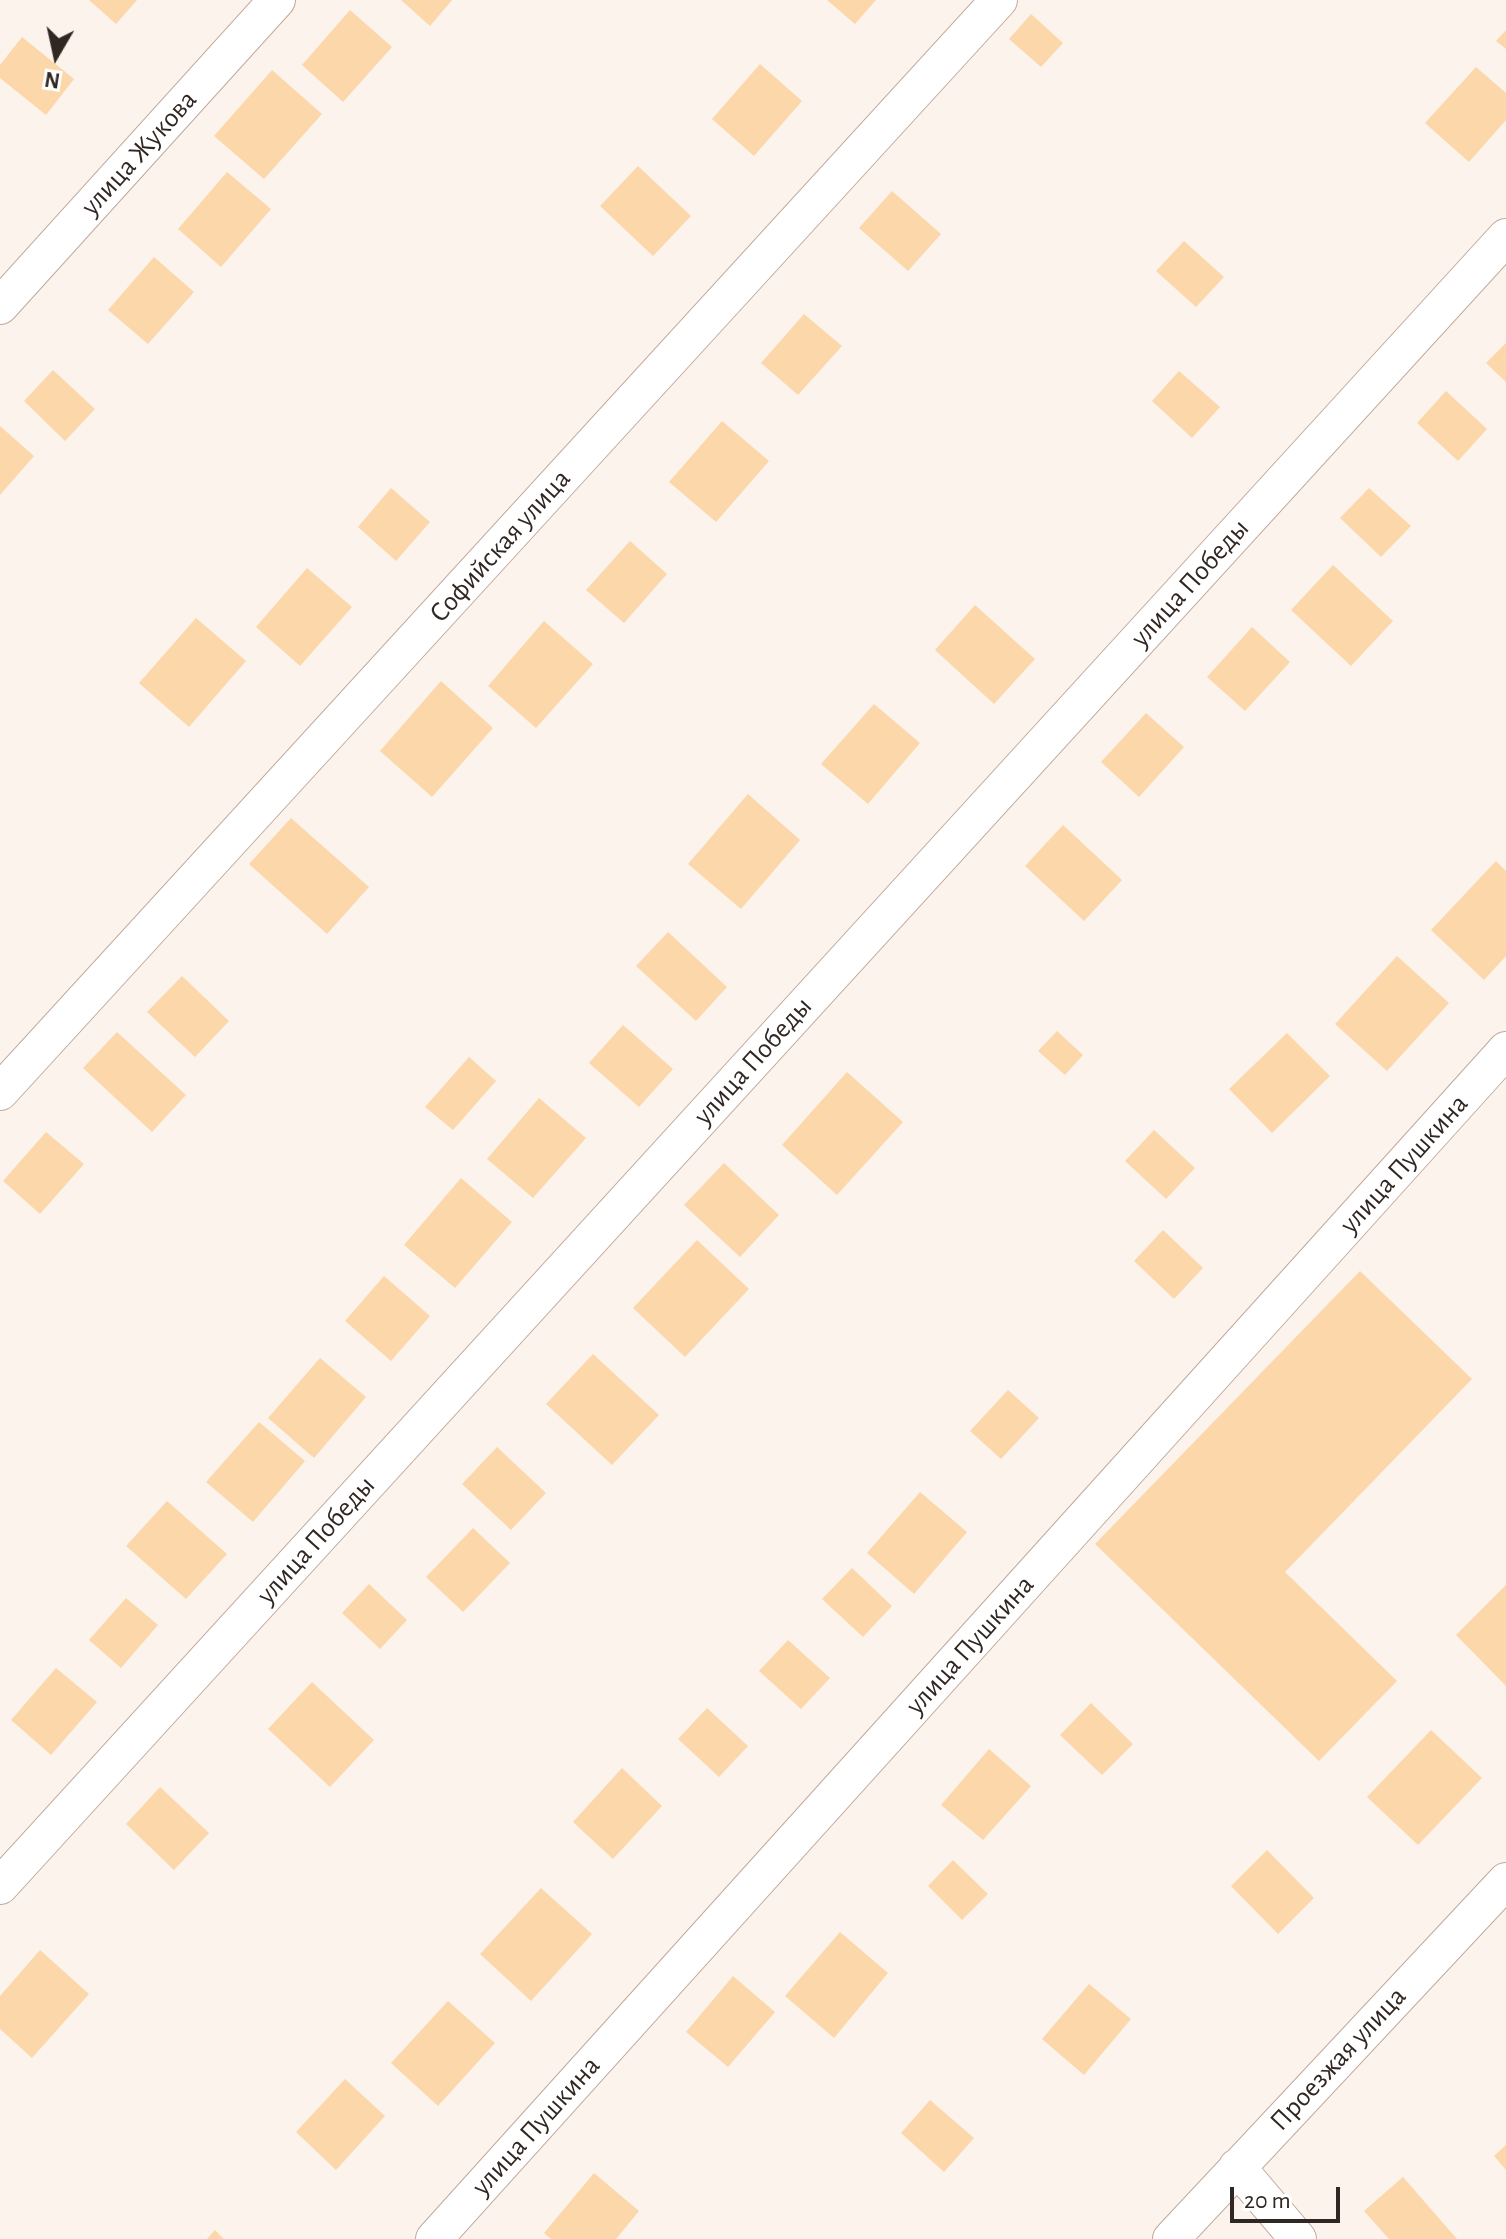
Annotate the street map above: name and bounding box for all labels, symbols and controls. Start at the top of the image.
north arrow [16,16,96,96]
text: N [43,68,62,92]
street label: улица Жукова [74,83,204,223]
street label: Софийская улица [422,462,578,630]
street label: улица Победы [1124,512,1256,654]
street label: улица Победы [687,990,819,1132]
street label: улица Пушкина [1333,1087,1475,1241]
street label: улица Победы [250,1469,382,1611]
street label: улица Пушкина [899,1568,1041,1722]
street label: Проезжая улица [1263,1980,1413,2138]
street label: улица Пушкина [465,2049,607,2203]
scale bar [1234,2171,1344,2221]
text: 20 m [1244,2189,1291,2213]

